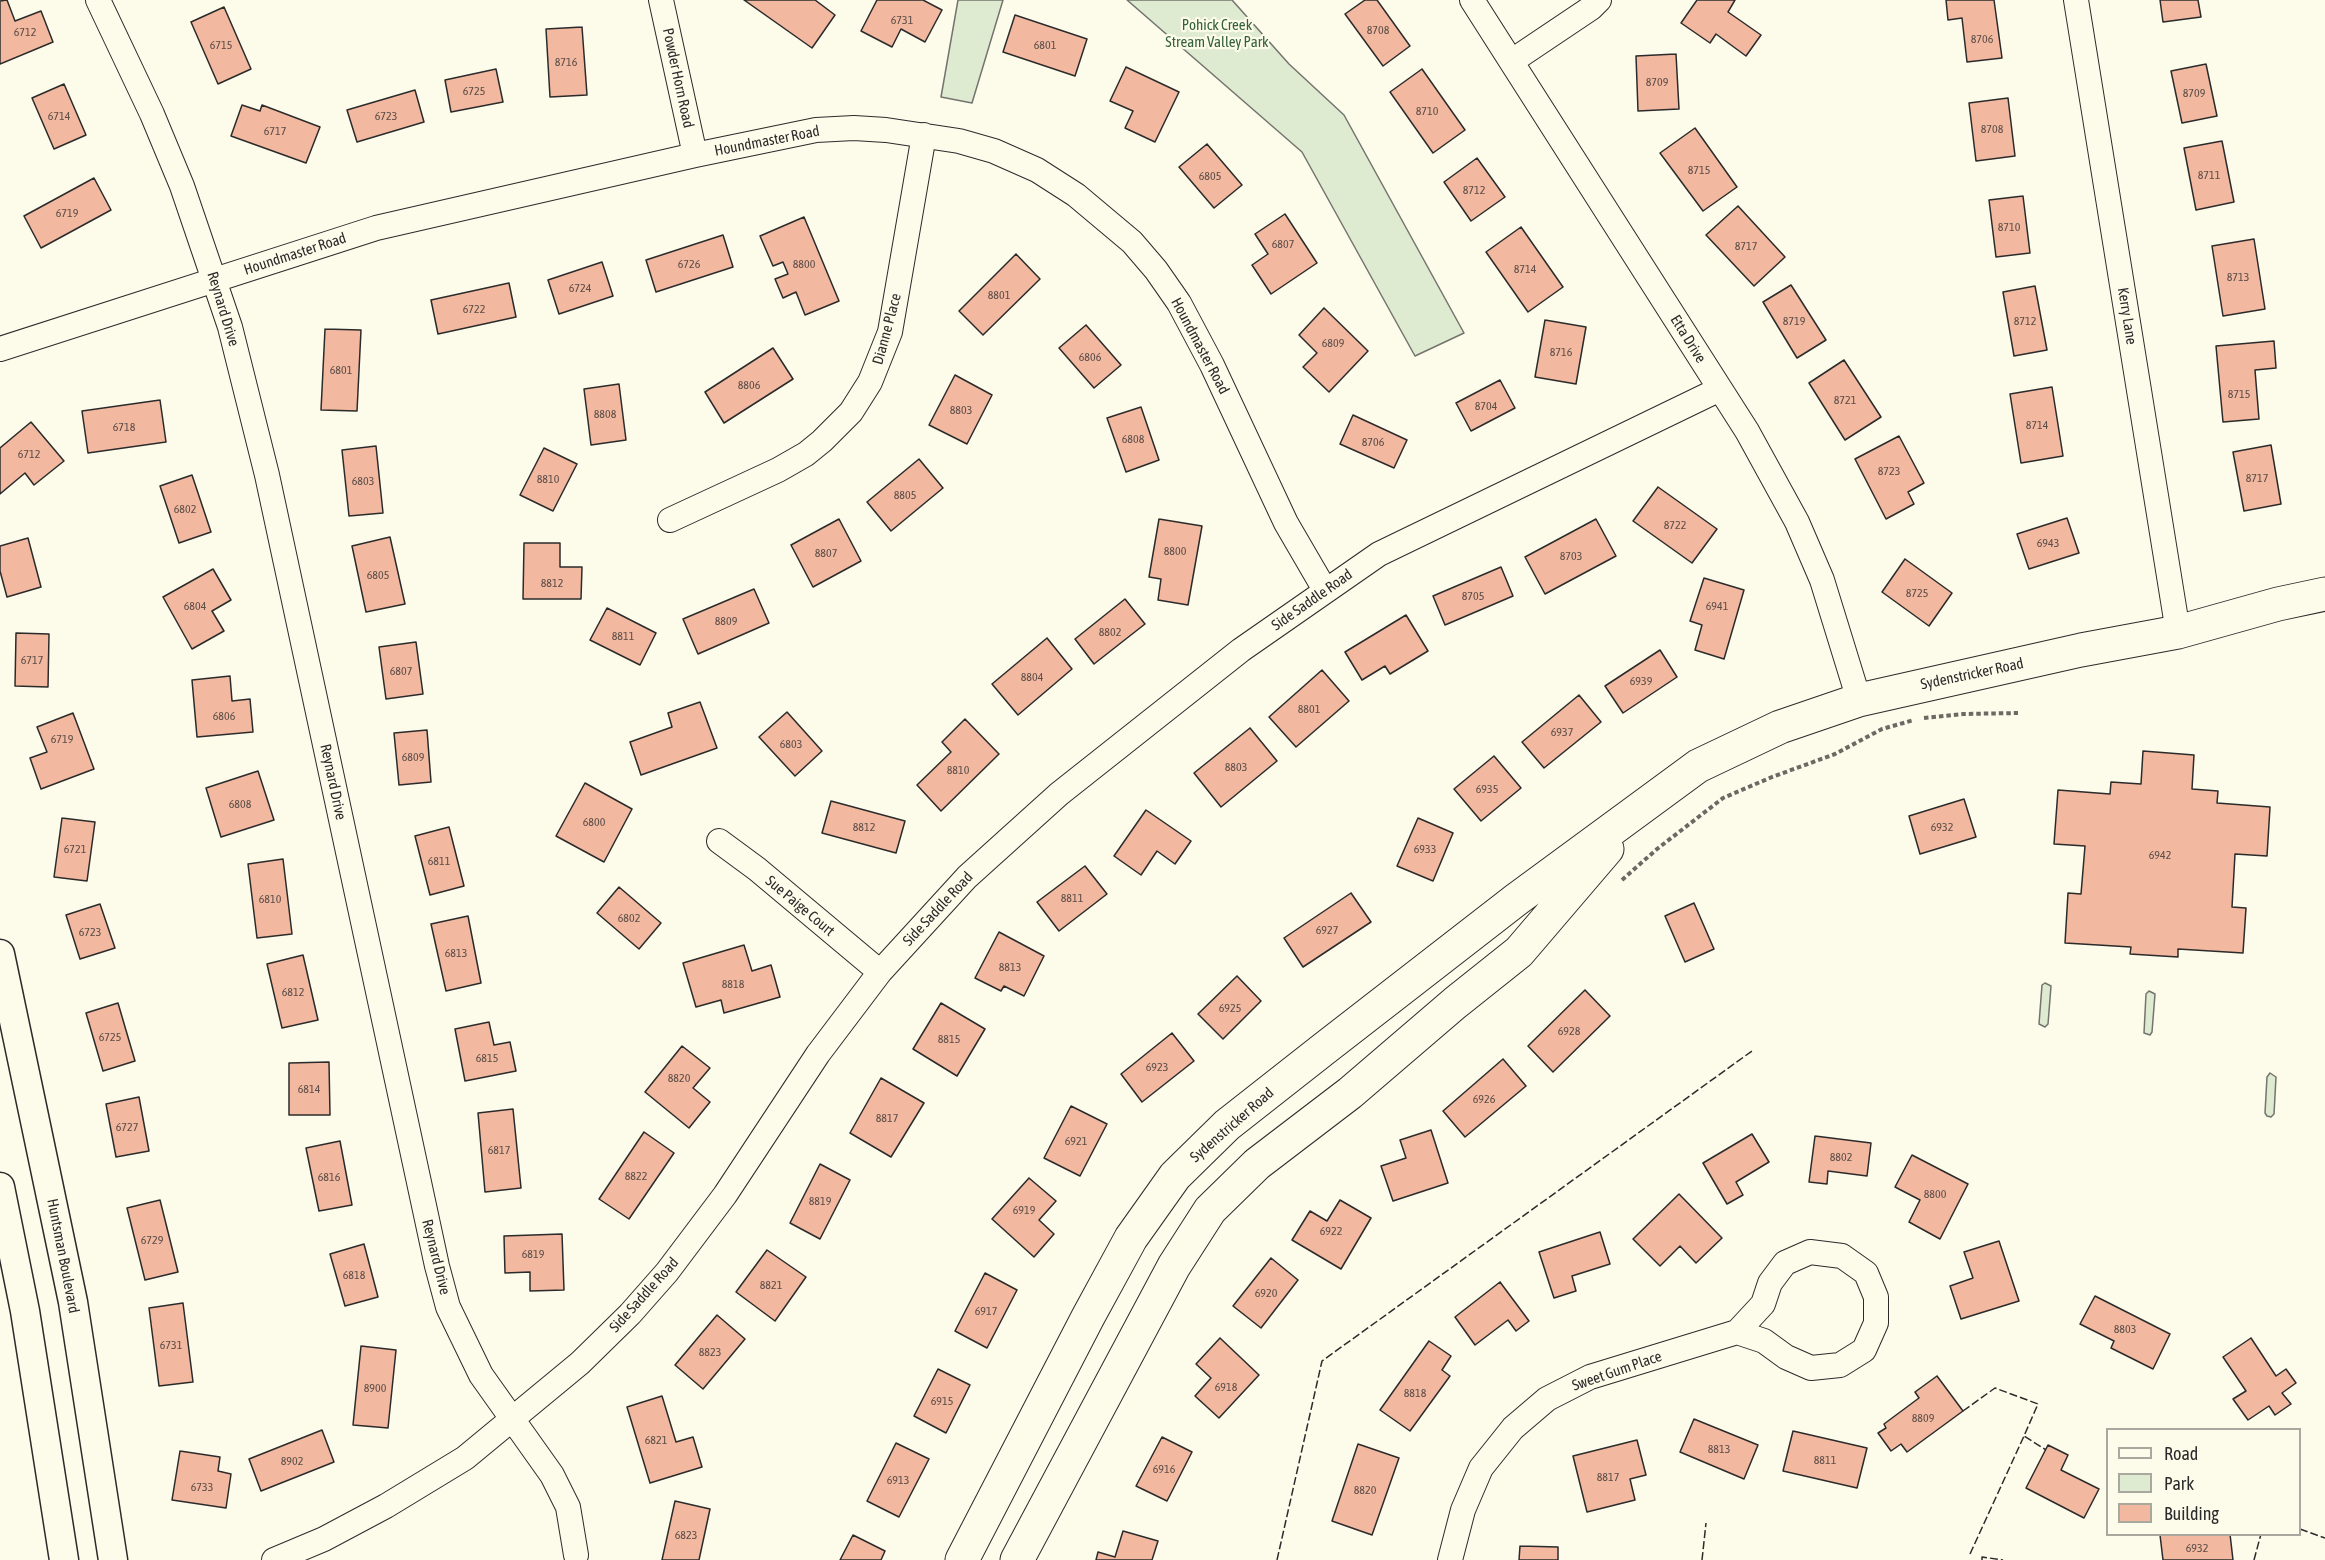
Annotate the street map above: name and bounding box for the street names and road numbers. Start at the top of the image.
street label: Powder Horn Road [659,27,697,129]
street label: Houndmaster Road [713,122,821,160]
street label: Houndmaster Road [242,229,348,279]
street label: Reynard Drive [203,269,243,349]
street label: Kerry Lane [2114,286,2140,346]
street label: Dianne Place [869,291,905,367]
street label: Houndmaster Road [1167,295,1233,397]
street label: Etta Drive [1666,312,1710,366]
street label: Side Saddle Road [1268,566,1356,634]
street label: Sydenstricker Road [1919,654,2025,694]
street label: Reynard Drive [316,742,350,822]
street label: Side Saddle Road [899,868,977,950]
street label: Sue Paige Court [762,872,838,940]
street label: Sydenstricker Road [1187,1084,1277,1166]
street label: Huntsman Boulevard [43,1197,83,1315]
street label: Reynard Drive [418,1217,454,1297]
street label: Side Saddle Road [606,1254,682,1336]
street label: Sweet Gum Place [1570,1347,1664,1395]

